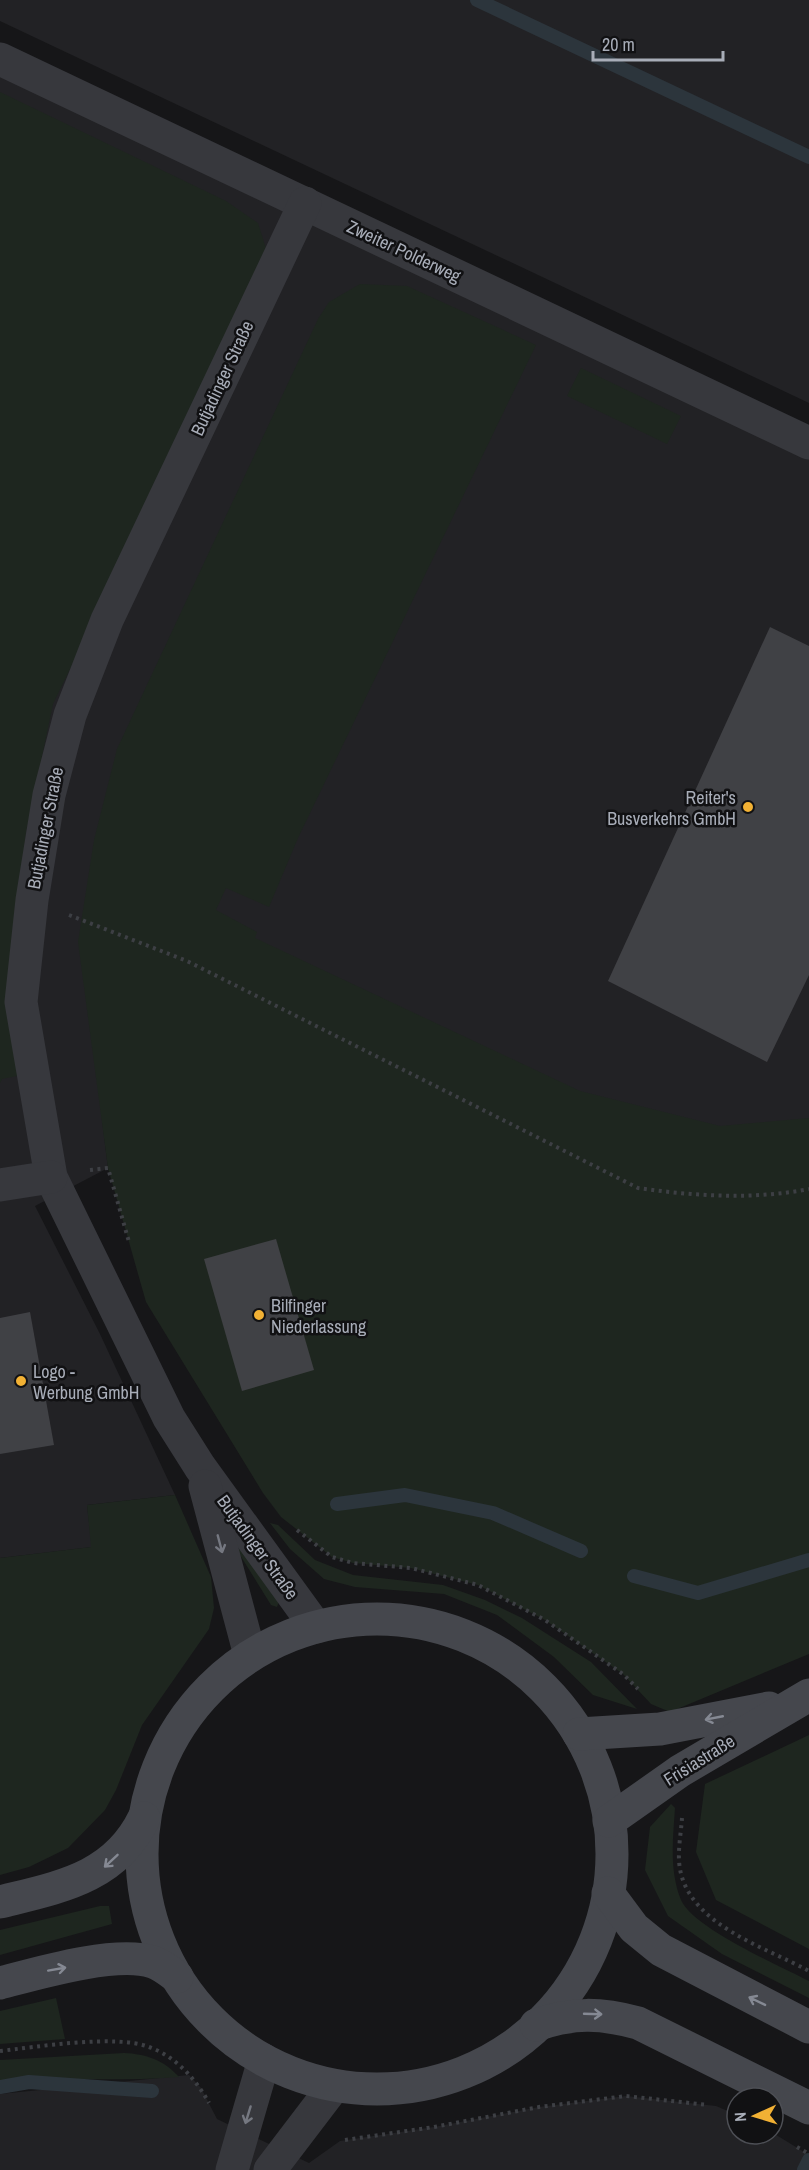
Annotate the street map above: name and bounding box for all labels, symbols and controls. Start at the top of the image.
scale bar [593,24,724,62]
text: 20 m [602,32,635,57]
street label: Zweiter Polderweg [343,214,466,289]
street label: Butjadinger Straße [184,317,260,439]
street label: Butjadinger Straße [21,765,69,891]
place label: Reiter's Busverkehrs GmbH [607,785,736,831]
marker: Reiter's Busverkehrs GmbH [741,800,755,814]
place label: Bilfinger Niederlassung [271,1293,367,1339]
marker: Bilfinger Niederlassung [252,1308,266,1322]
place label: Logo - Werbung GmbH [33,1359,139,1405]
marker: Logo - Werbung GmbH [14,1374,28,1388]
street label: Butjadinger Straße [211,1490,305,1604]
one-way arrow [214,1534,226,1553]
one-way arrow [704,1713,724,1724]
street label: Frisiastraße [659,1728,739,1792]
one-way arrow [104,1854,119,1868]
one-way arrow [46,1963,66,1974]
one-way arrow [748,1995,766,2007]
one-way arrow [583,2009,602,2020]
north arrow [725,2086,785,2146]
one-way arrow [241,2105,252,2124]
text: N [729,2112,751,2123]

